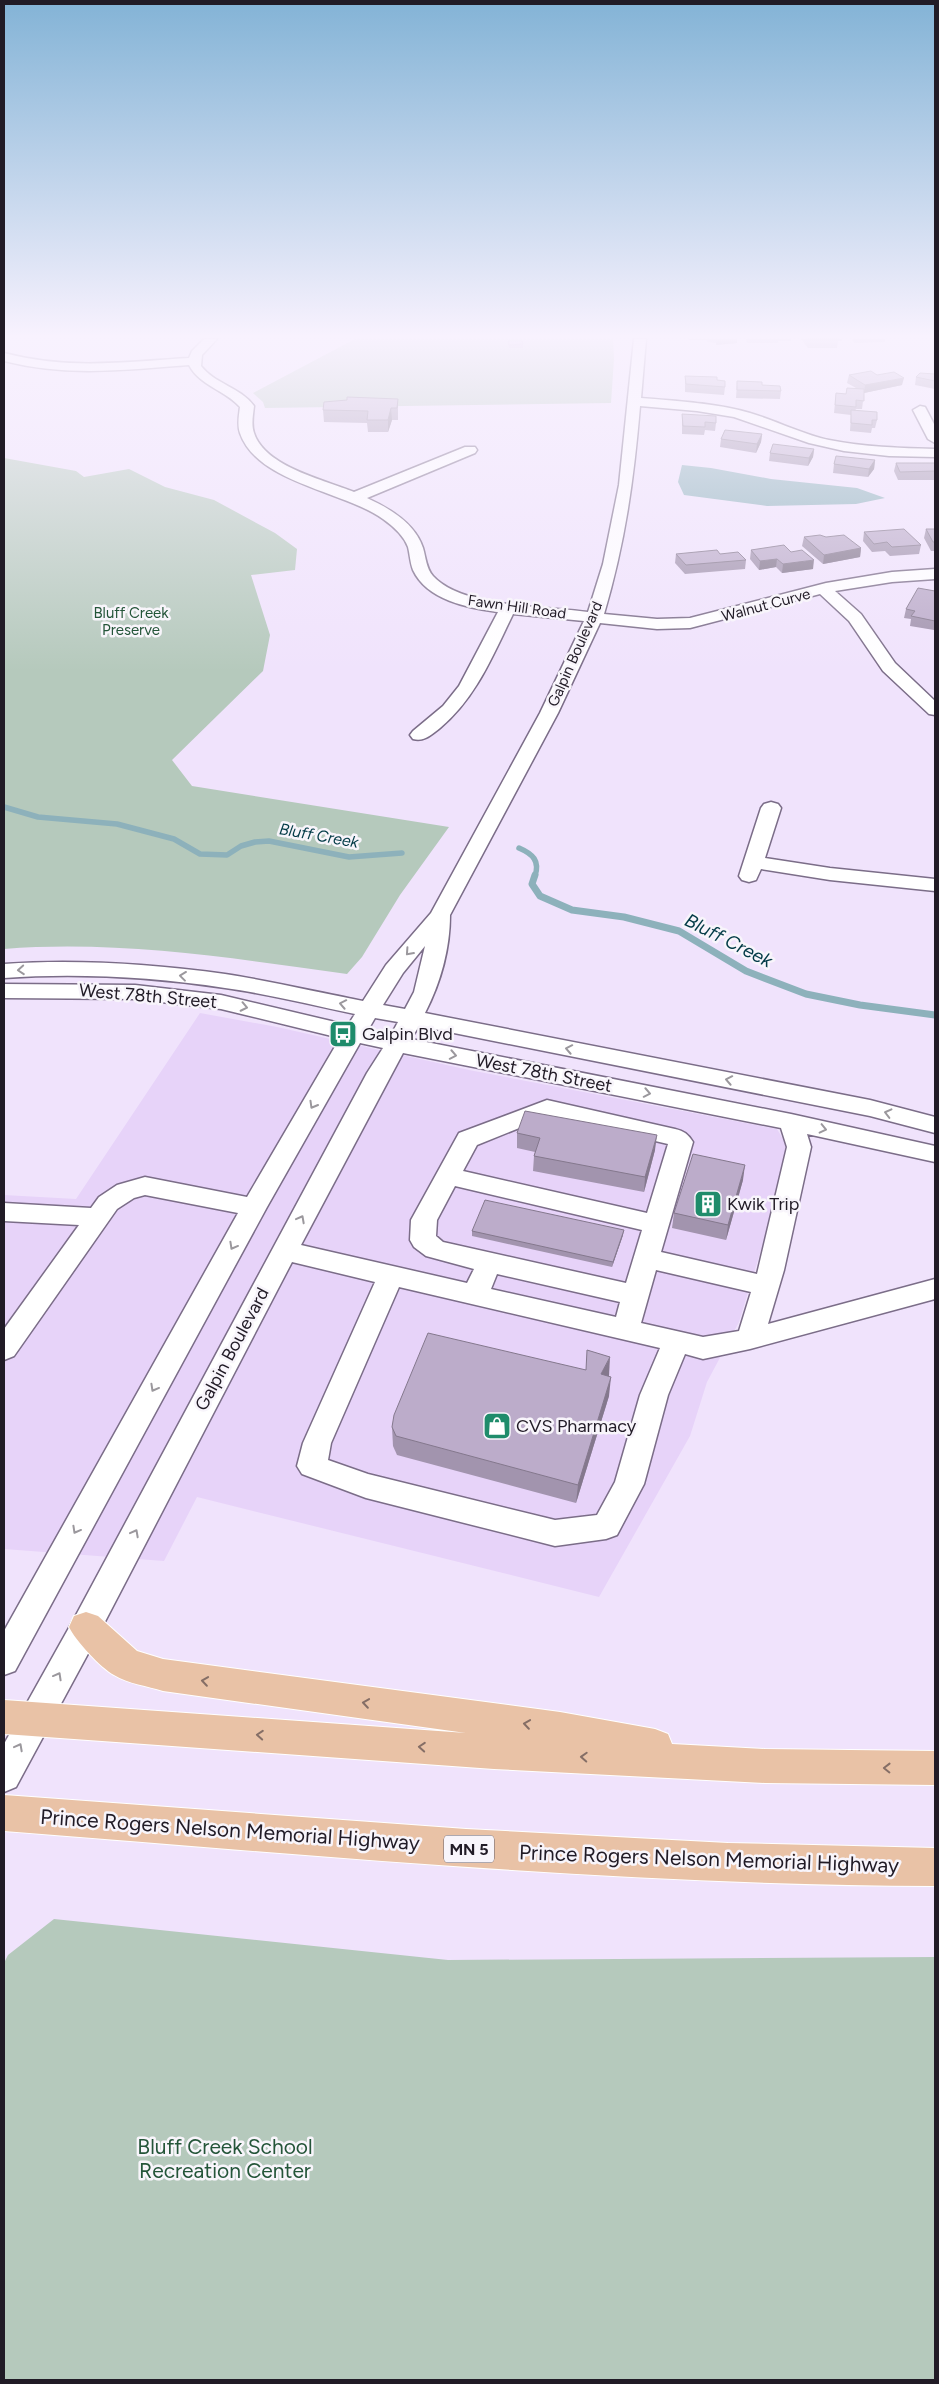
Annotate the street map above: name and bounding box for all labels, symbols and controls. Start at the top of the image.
street label: Walnut Curve [720,585,812,625]
street label: Fawn Hill Road [467,591,567,623]
street label: Galpin Boulevard [544,599,606,709]
park label: Bluff Creek Preserve [93,604,169,639]
water label: Bluff Creek [278,819,361,852]
water label: Bluff Creek [681,909,777,973]
one-way arrow [406,947,415,956]
one-way arrow [16,964,24,975]
one-way arrow [179,971,187,982]
street label: West 78th Street [78,979,218,1013]
one-way arrow [339,999,347,1010]
one-way arrow [239,1001,248,1012]
bus stop icon: Galpin Blvd [328,1019,358,1049]
place label: Galpin Blvd [362,1023,453,1045]
one-way arrow [565,1044,574,1054]
street label: West 78th Street [474,1049,614,1097]
one-way arrow [449,1050,457,1060]
one-way arrow [724,1075,733,1086]
one-way arrow [642,1088,651,1098]
one-way arrow [310,1099,320,1108]
one-way arrow [884,1108,893,1119]
one-way arrow [819,1123,828,1134]
building icon: Kwik Trip [693,1189,723,1219]
place label: Kwik Trip [727,1193,799,1215]
one-way arrow [295,1216,305,1225]
one-way arrow [229,1240,239,1249]
street label: Galpin Boulevard [190,1284,274,1414]
one-way arrow [151,1383,161,1392]
shop icon: CVS Pharmacy [482,1411,512,1441]
place label: CVS Pharmacy [516,1415,637,1437]
one-way arrow [72,1525,82,1534]
one-way arrow [129,1529,139,1538]
one-way arrow [52,1672,62,1681]
one-way arrow [201,1676,209,1687]
one-way arrow [362,1698,371,1708]
one-way arrow [523,1719,531,1730]
one-way arrow [256,1729,264,1740]
one-way arrow [418,1741,426,1752]
one-way arrow [13,1743,23,1752]
one-way arrow [580,1751,588,1762]
one-way arrow [882,1763,890,1773]
street label: Prince Rogers Nelson Memorial Highway [39,1804,421,1855]
road number: MN 5 [444,1836,494,1862]
street label: Prince Rogers Nelson Memorial Highway [519,1839,899,1878]
park label: Bluff Creek School Recreation Center [137,2134,313,2183]

